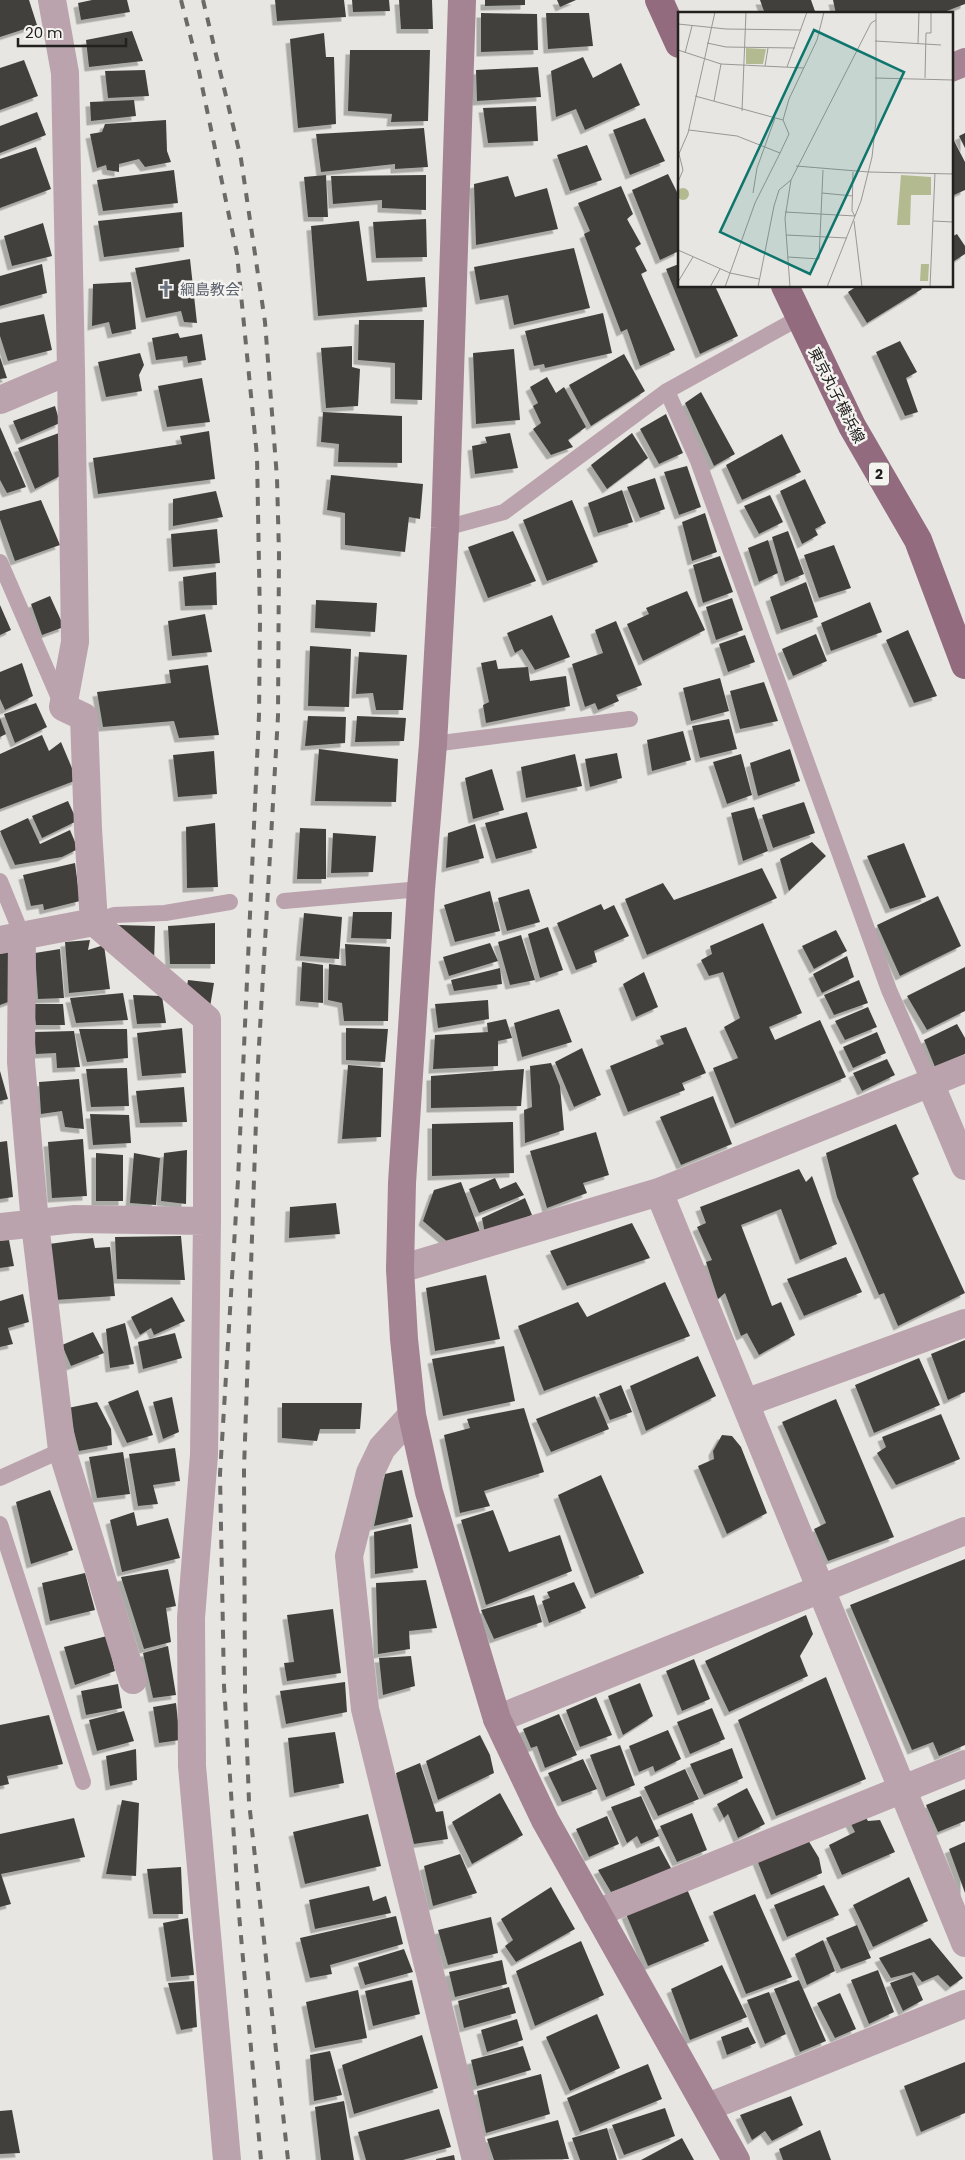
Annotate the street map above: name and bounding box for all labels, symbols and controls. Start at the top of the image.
inset map [678,12,952,288]
scale bar [18,15,125,47]
text: 20 m [25,22,63,43]
church icon: 綱島教会 [156,279,176,299]
place label: 綱島教会 [180,279,240,300]
street label: 東京丸子横浜線 [804,343,870,447]
road number: 2 [869,462,889,486]

